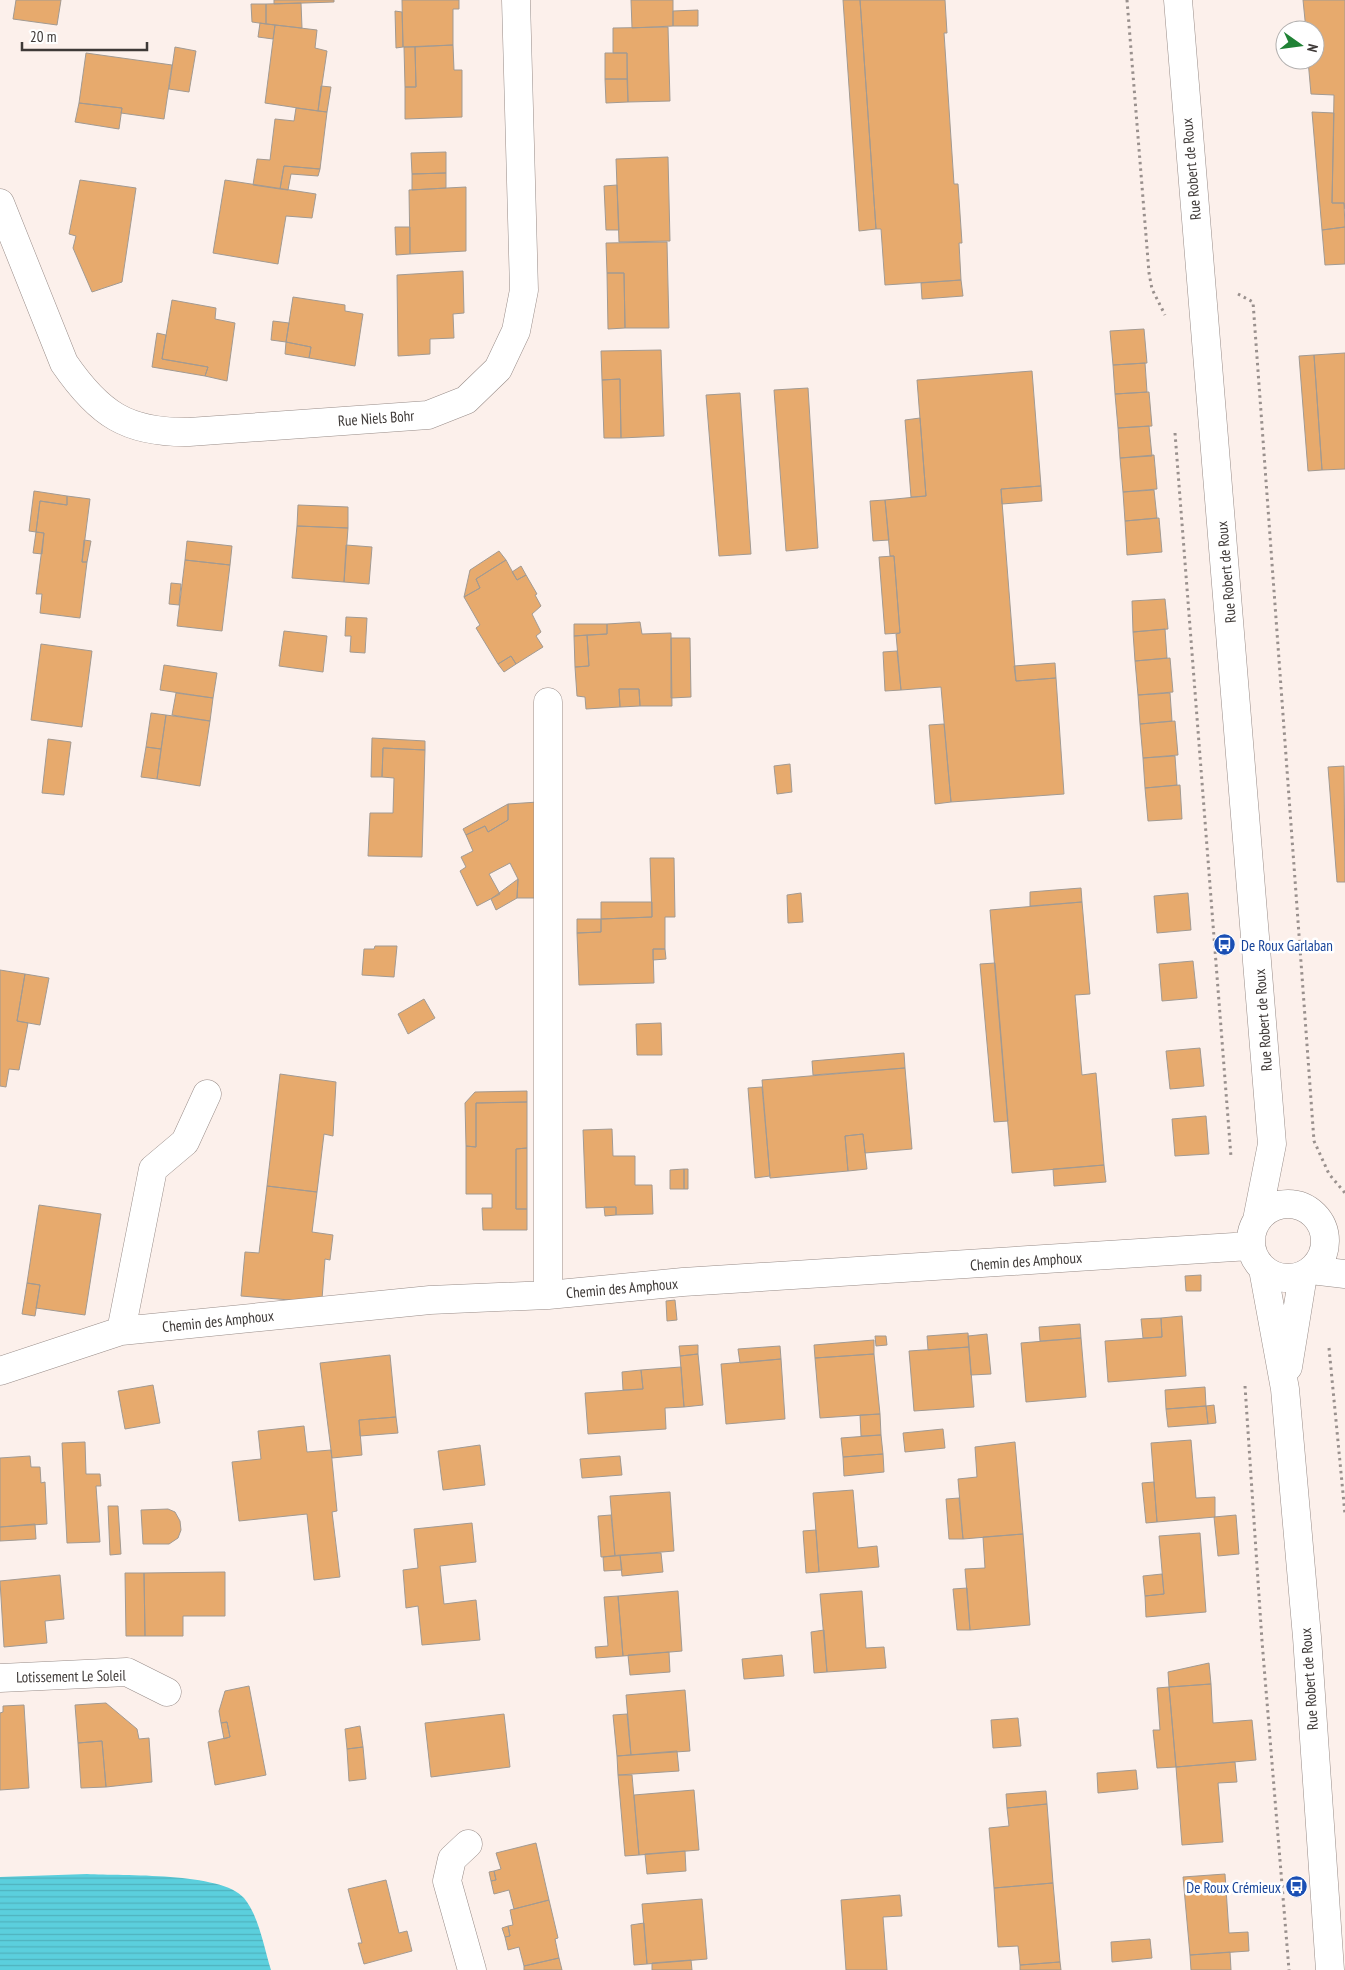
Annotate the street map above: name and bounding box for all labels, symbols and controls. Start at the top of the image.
scale bar [22,20,148,52]
north arrow [1275,20,1325,70]
text: 20 m [30,27,56,46]
text: N [1303,42,1322,54]
street label: Rue Robert de Roux [1177,117,1205,221]
street label: Rue Niels Bohr [337,406,416,430]
street label: Rue Robert de Roux [1212,520,1240,624]
bus stop icon: De Roux Garlaban [1213,933,1237,957]
place label: De Roux Garlaban [1241,936,1333,955]
street label: Rue Robert de Roux [1250,968,1276,1072]
street label: Chemin des Amphoux [969,1248,1083,1274]
street label: Chemin des Amphoux [565,1274,679,1302]
street label: Chemin des Amphoux [161,1306,275,1336]
street label: Rue Robert de Roux [1296,1627,1322,1731]
street label: Lotissement Le Soleil [16,1666,127,1686]
bus stop icon: De Roux Crémieux [1285,1875,1309,1899]
place label: De Roux Crémieux [1186,1878,1281,1897]

